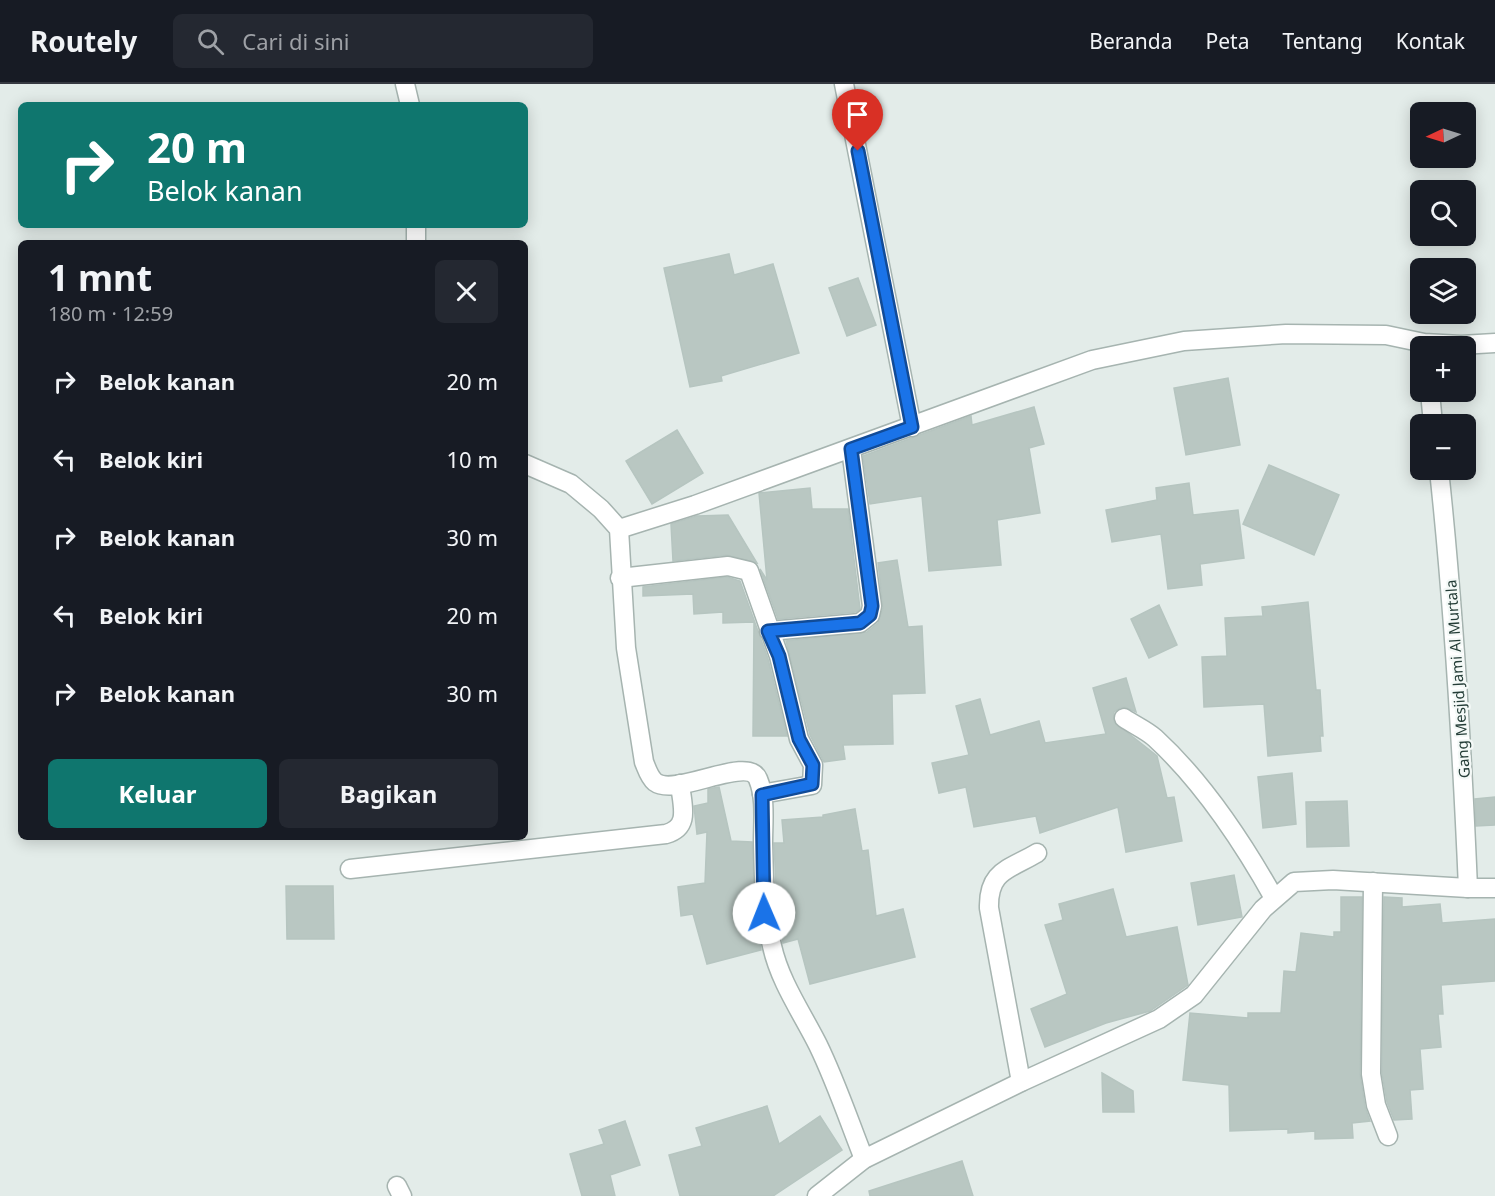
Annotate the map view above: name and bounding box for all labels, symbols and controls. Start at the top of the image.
search box [173,14,593,68]
text: Routely [30,22,137,60]
icon: search [194,25,227,58]
text: Cari di sini [242,26,349,56]
text: Beranda [1089,27,1173,55]
text: Peta [1206,27,1249,55]
text: Tentang [1282,27,1363,55]
text: Kontak [1396,27,1465,55]
pin [832,89,883,151]
icon: arrive [841,98,874,131]
north arrow [1410,102,1476,168]
map controls [1410,102,1476,480]
text: 20 m [147,118,247,175]
icon: right [48,126,126,204]
text: Belok kanan [147,172,303,209]
button: search [1410,180,1476,246]
text: 1 mnt [48,253,152,302]
button: layers [1410,258,1476,324]
button: close [435,260,498,323]
text: 180 m · 12:59 [48,300,173,327]
button: + [1410,336,1476,402]
icon: right [48,365,81,398]
text: Belok kanan [99,366,235,396]
text: 20 m [447,366,498,396]
button: − [1410,414,1476,480]
icon: left [48,443,81,476]
text: Belok kiri [99,444,203,474]
text: 10 m [447,444,498,474]
icon: right [48,521,81,554]
text: Belok kanan [99,522,235,552]
text: 30 m [447,522,498,552]
street label: Gang Mesjid Jami Al Murtala [1440,579,1474,779]
icon: left [48,599,81,632]
text: Belok kiri [99,600,203,630]
text: 20 m [447,600,498,630]
icon: right [48,677,81,710]
text: Belok kanan [99,678,235,708]
text: 30 m [447,678,498,708]
button: Keluar [48,759,267,828]
button: Bagikan [279,759,498,828]
position arrow [732,881,796,945]

